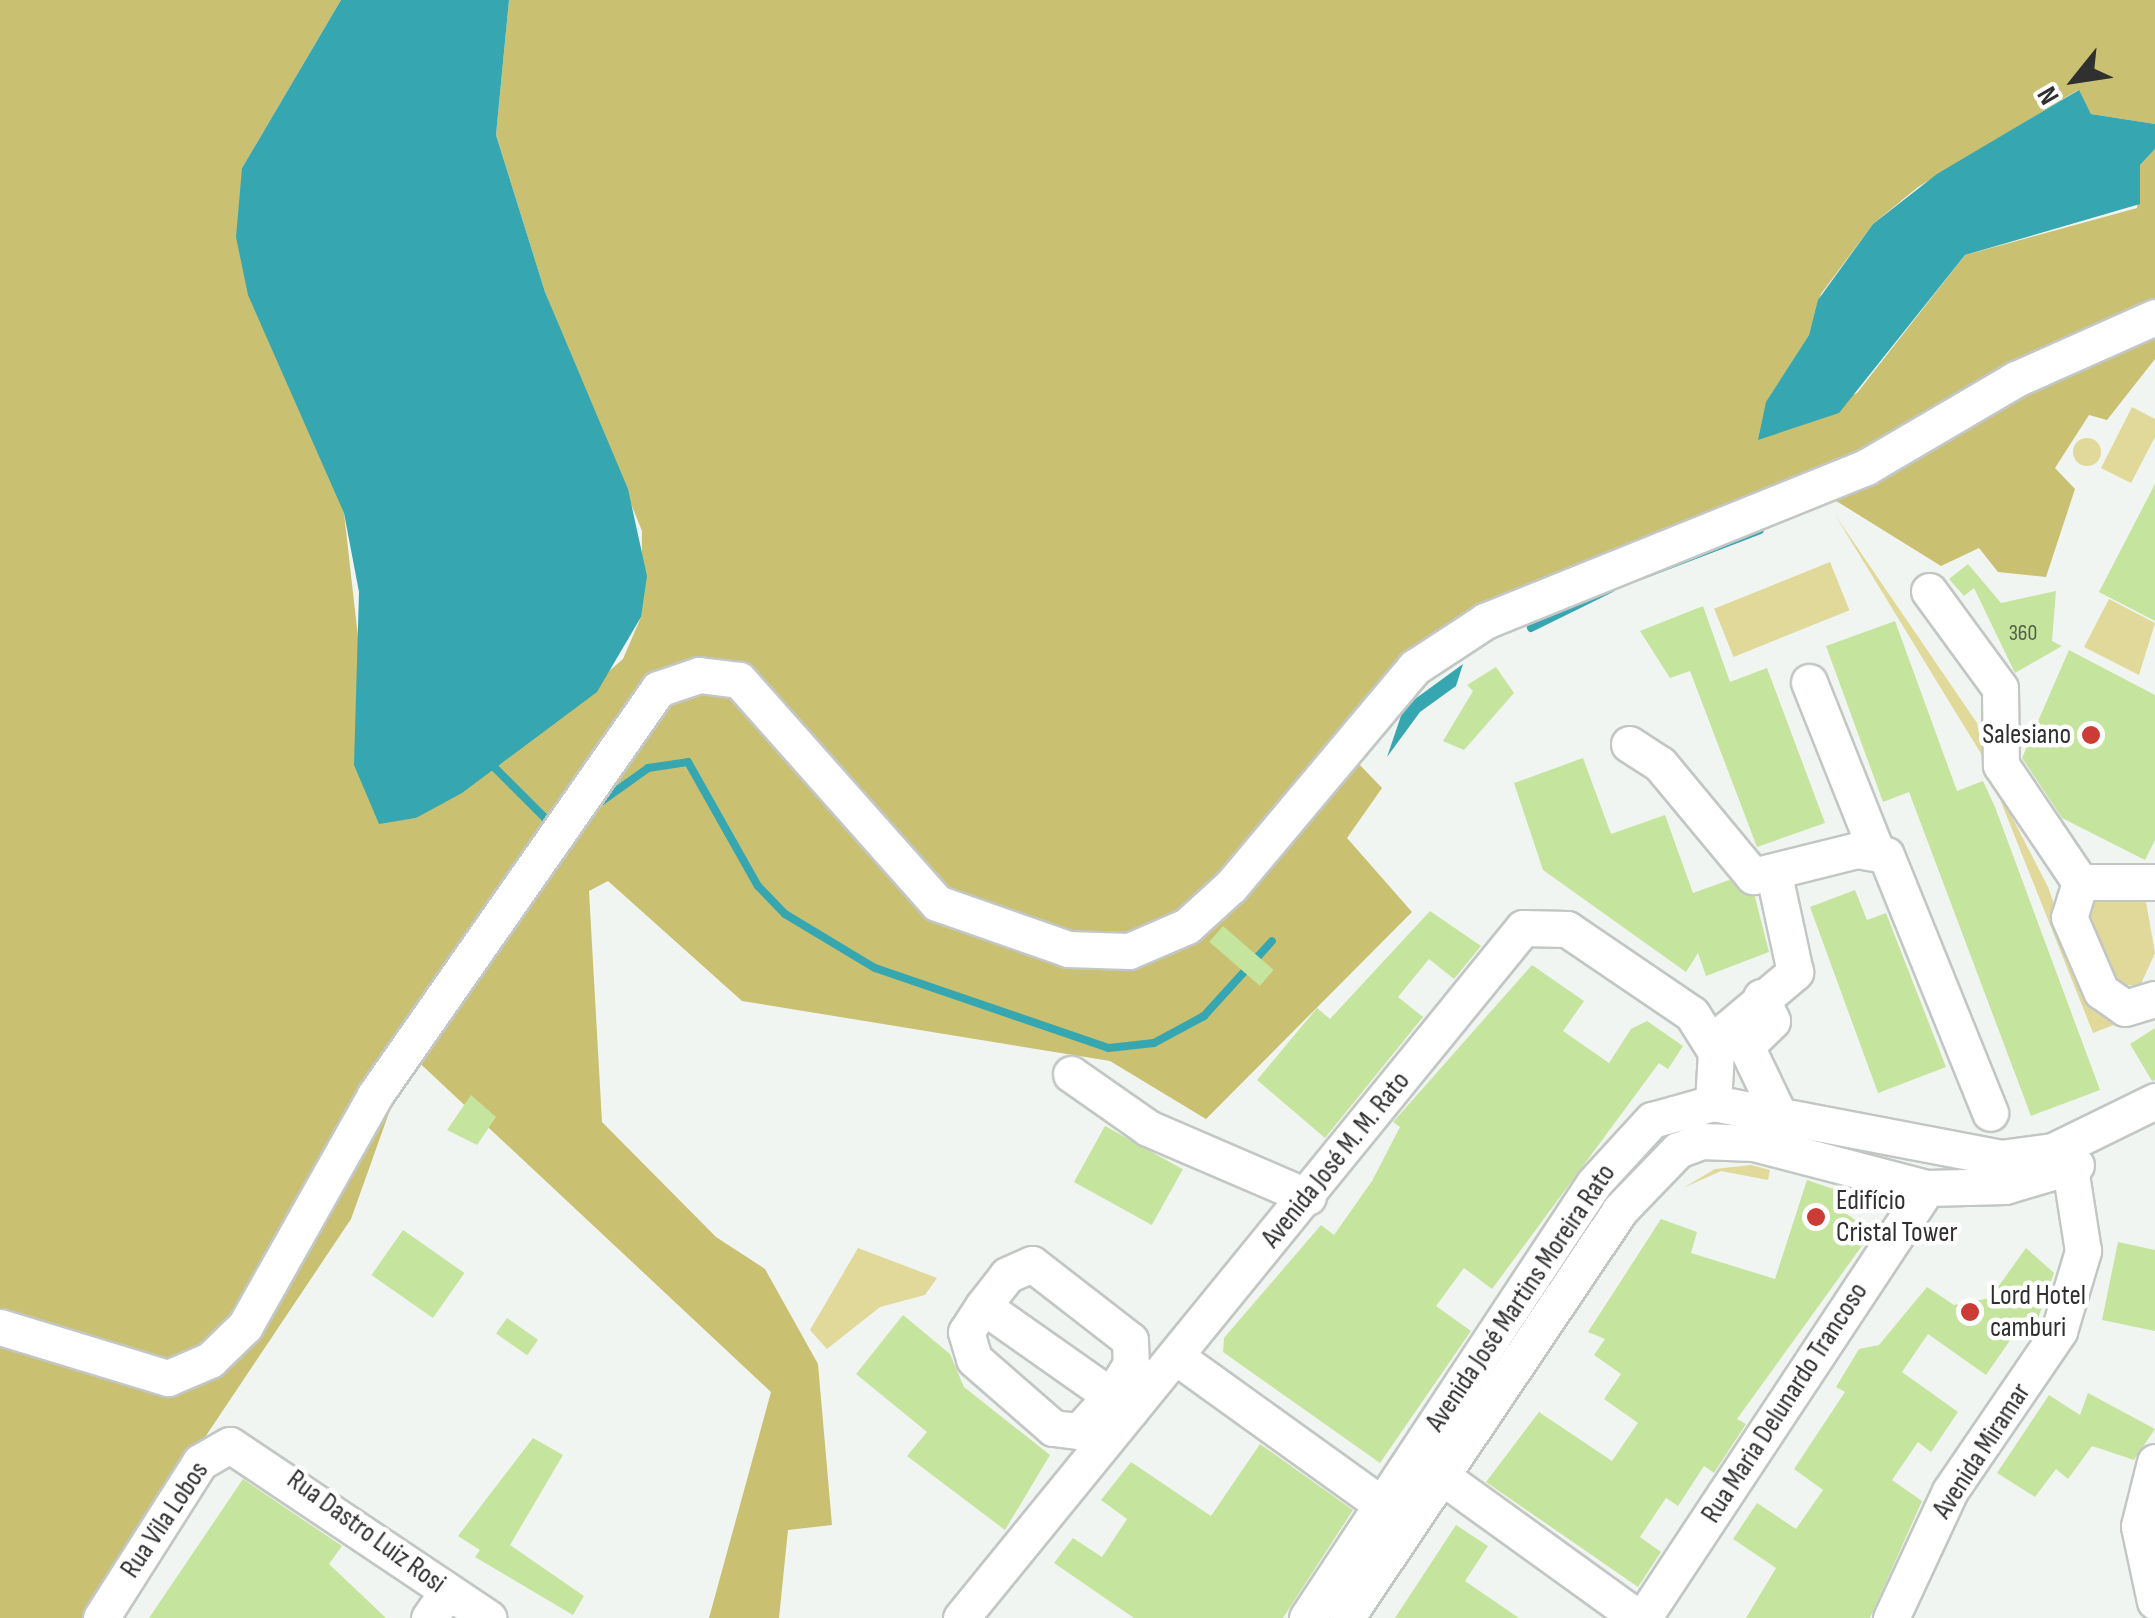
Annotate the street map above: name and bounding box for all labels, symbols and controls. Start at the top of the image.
north arrow [2025,30,2125,130]
text: N [2031,81,2067,110]
house number: 360 [2009,621,2037,647]
place label: Salesiano [1982,718,2071,752]
marker: Salesiano [2080,724,2102,746]
street label: Avenida José M. M. Rato [1255,1065,1417,1255]
street label: Avenida José Martins Moreira Rato [1419,1158,1623,1438]
place label: Edifício Cristal Tower [1836,1184,1958,1250]
marker: Edifício Cristal Tower [1805,1206,1827,1228]
street label: Rua Maria Delunardo Trancoso [1695,1277,1875,1529]
place label: Lord Hotel camburi [1990,1279,2086,1345]
marker: Lord Hotel camburi [1959,1301,1981,1323]
street label: Avenida Miramar [1926,1377,2038,1525]
street label: Rua Vila Lobos [114,1455,216,1585]
street label: Rua Dastro Luiz Rosi [280,1463,452,1601]

